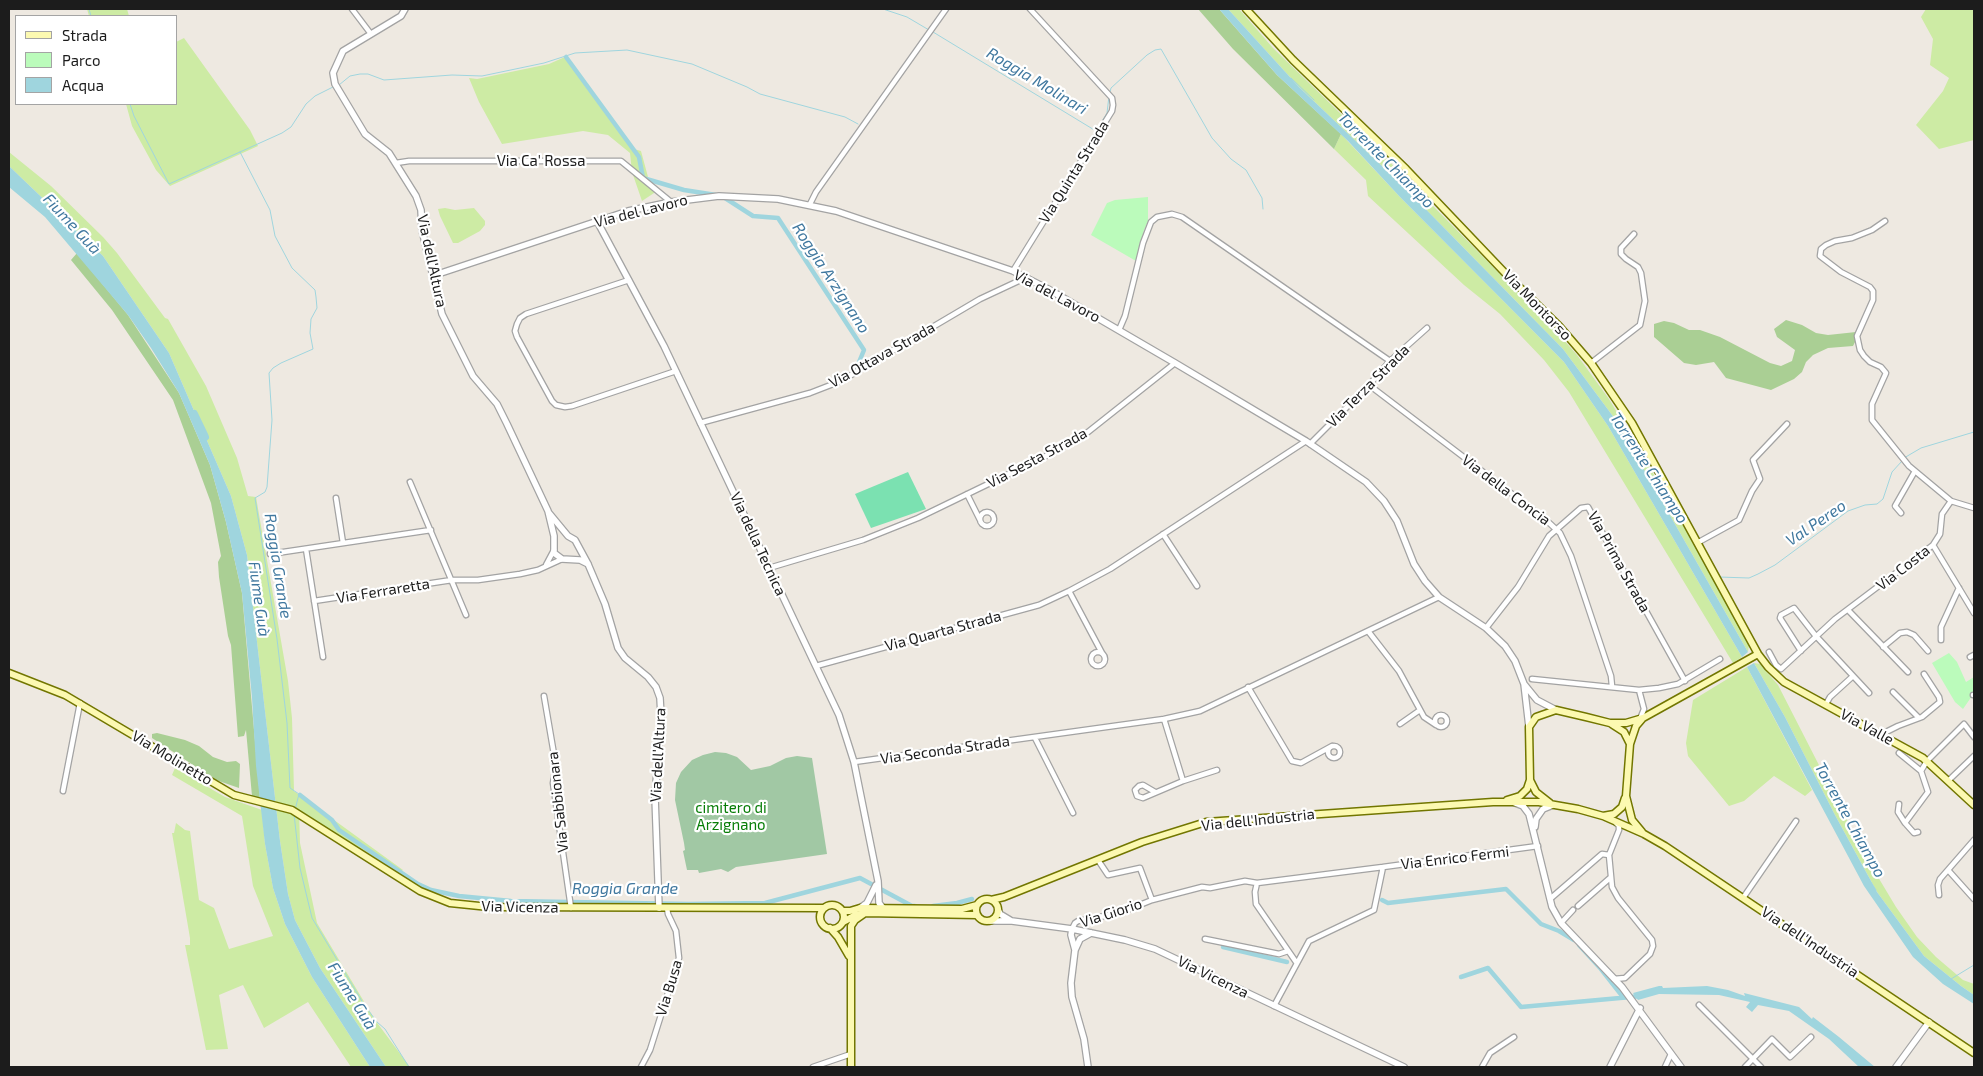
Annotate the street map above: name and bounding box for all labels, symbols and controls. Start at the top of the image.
legend [15,15,178,105]
text: Strada [62,26,107,44]
water label: Roggia Molinari [983,43,1091,119]
text: Parco [62,51,101,69]
text: Acqua [62,76,104,94]
water label: Torrente Chiampo [1334,108,1438,212]
street label: Via Quinta Strada [1035,117,1113,227]
street label: Via Ca' Rossa [497,152,585,170]
water label: Fiume Guà [39,190,105,258]
street label: Via del Lavoro [592,191,690,231]
street label: Via dell'Altura [413,213,451,309]
water label: Roggia Arzignano [788,219,874,337]
street label: Via del Lavoro [1011,266,1103,326]
street label: Via Montorso [1499,266,1575,344]
street label: Via Ottava Strada [826,318,938,392]
street label: Via Terza Strada [1323,341,1413,431]
water label: Torrente Chiampo [1606,409,1692,527]
street label: Via Sesta Strada [984,424,1090,492]
street label: Via della Concia [1458,451,1554,529]
street label: Via della Tecnica [726,489,790,599]
water label: Val Pereo [1782,496,1850,550]
street label: Via Prima Strada [1584,508,1654,616]
water label: Roggia Grande [260,512,296,620]
street label: Via Costa [1873,541,1933,595]
water label: Fiume Guà [244,560,274,638]
street label: Via Ferraretta [335,575,431,607]
street label: Via Quarta Strada [883,607,1003,655]
street label: Via Valle [1837,705,1897,749]
street label: Via dell'Altura [647,707,669,803]
street label: Via Molinetto [128,727,216,789]
street label: Via Seconda Strada [879,732,1011,768]
street label: Via Sabbionara [544,751,572,853]
water label: Torrente Chiampo [1810,759,1890,881]
park label: cimitero di Arzignano [695,799,767,834]
street label: Via dell'Industria [1200,805,1316,835]
street label: Via Enrico Fermi [1400,842,1510,874]
water label: Roggia Grande [572,879,678,899]
street label: Via Giorio [1078,894,1144,932]
street label: Via Vicenza [481,897,559,917]
street label: Via dell'Industria [1758,903,1862,981]
street label: Via Vicenza [1174,952,1252,1002]
street label: Via Busa [652,958,686,1018]
water label: Fiume Guà [324,959,380,1033]

